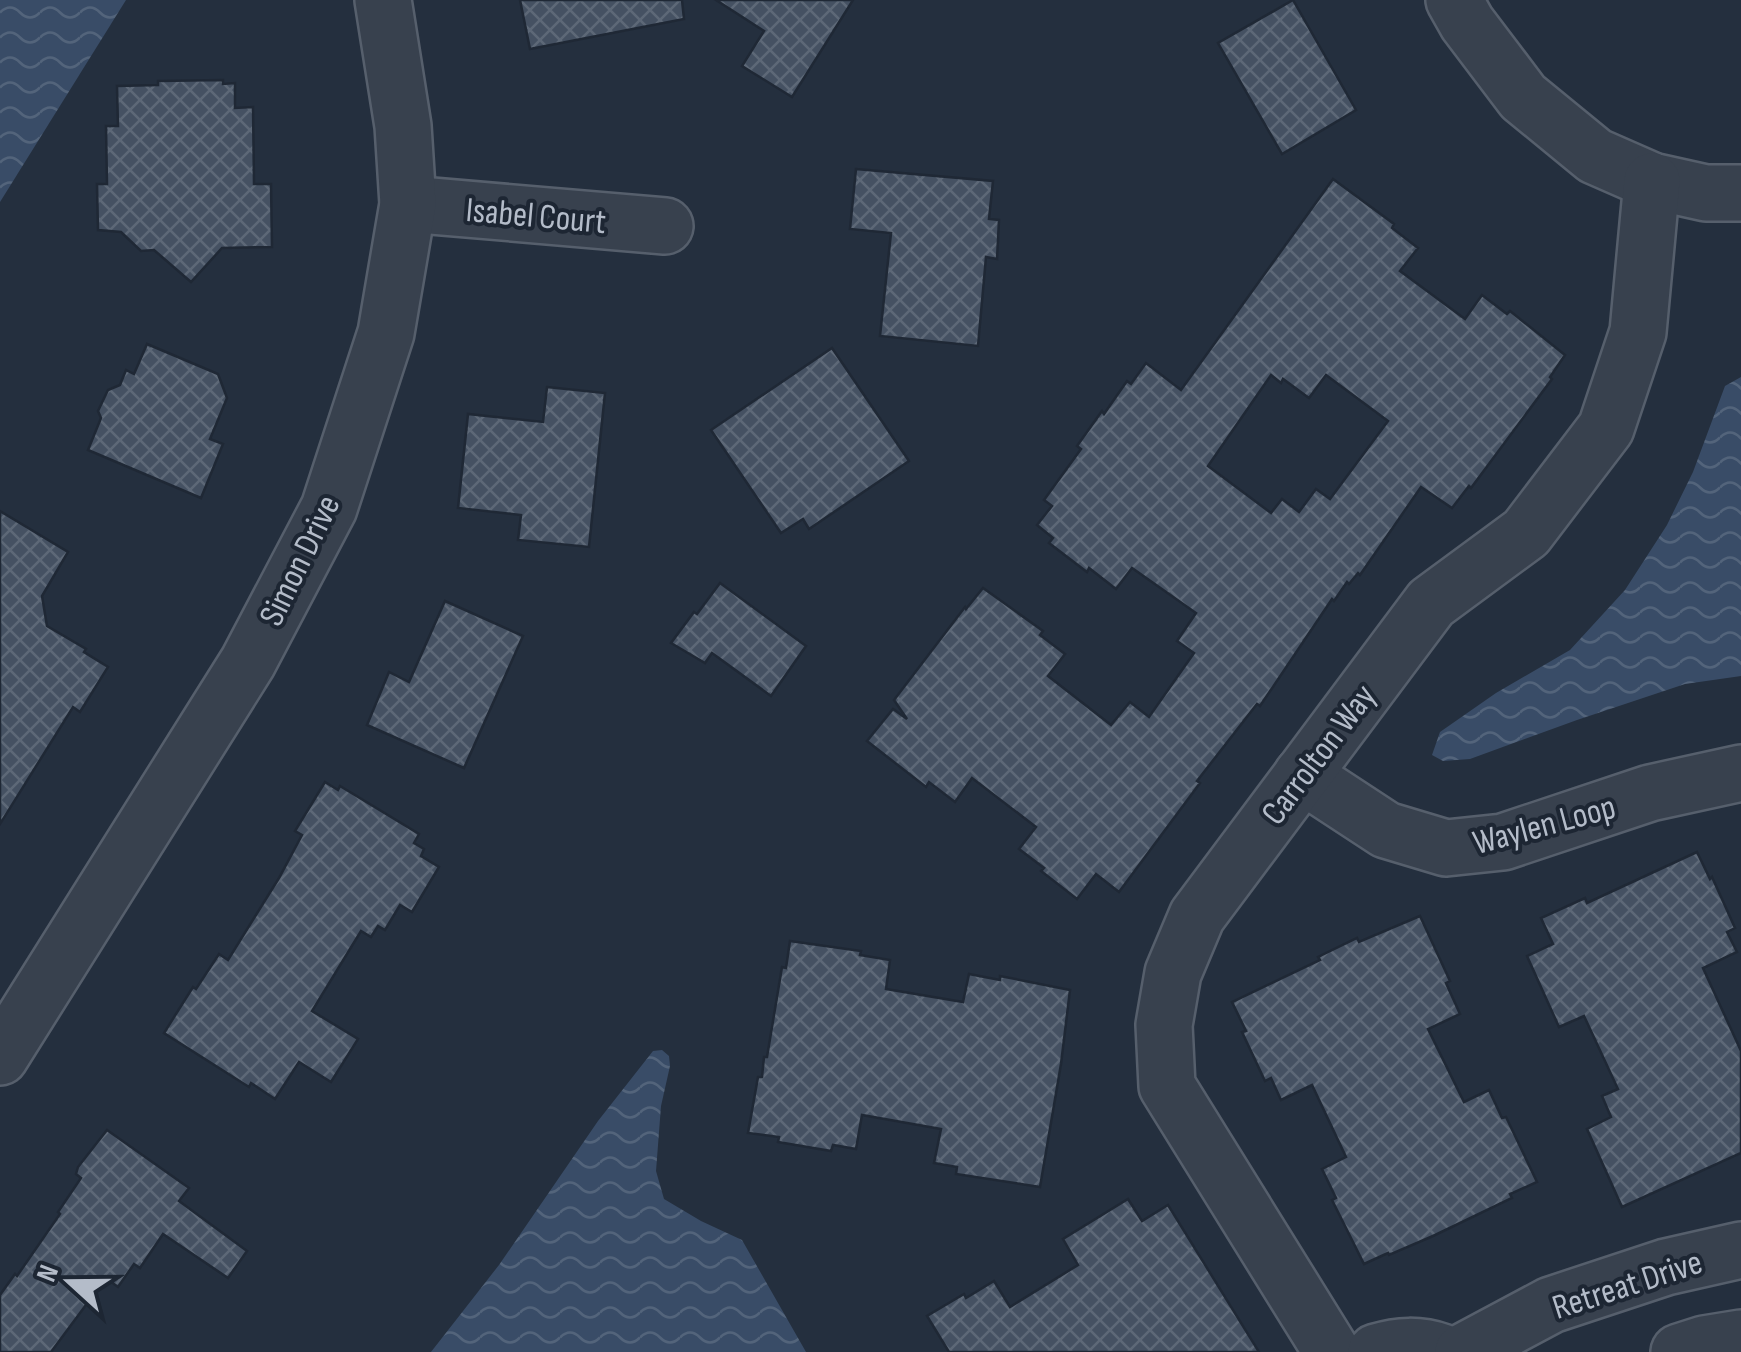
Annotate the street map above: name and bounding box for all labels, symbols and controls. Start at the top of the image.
street label: Isabel Court [464,189,608,244]
street label: Simon Drive [250,488,350,633]
street label: Carrolton Way [1253,676,1386,834]
street label: Waylen Loop [1468,786,1620,865]
north arrow [20,1232,120,1332]
street label: Retreat Drive [1547,1241,1708,1330]
text: N [30,1261,66,1286]

